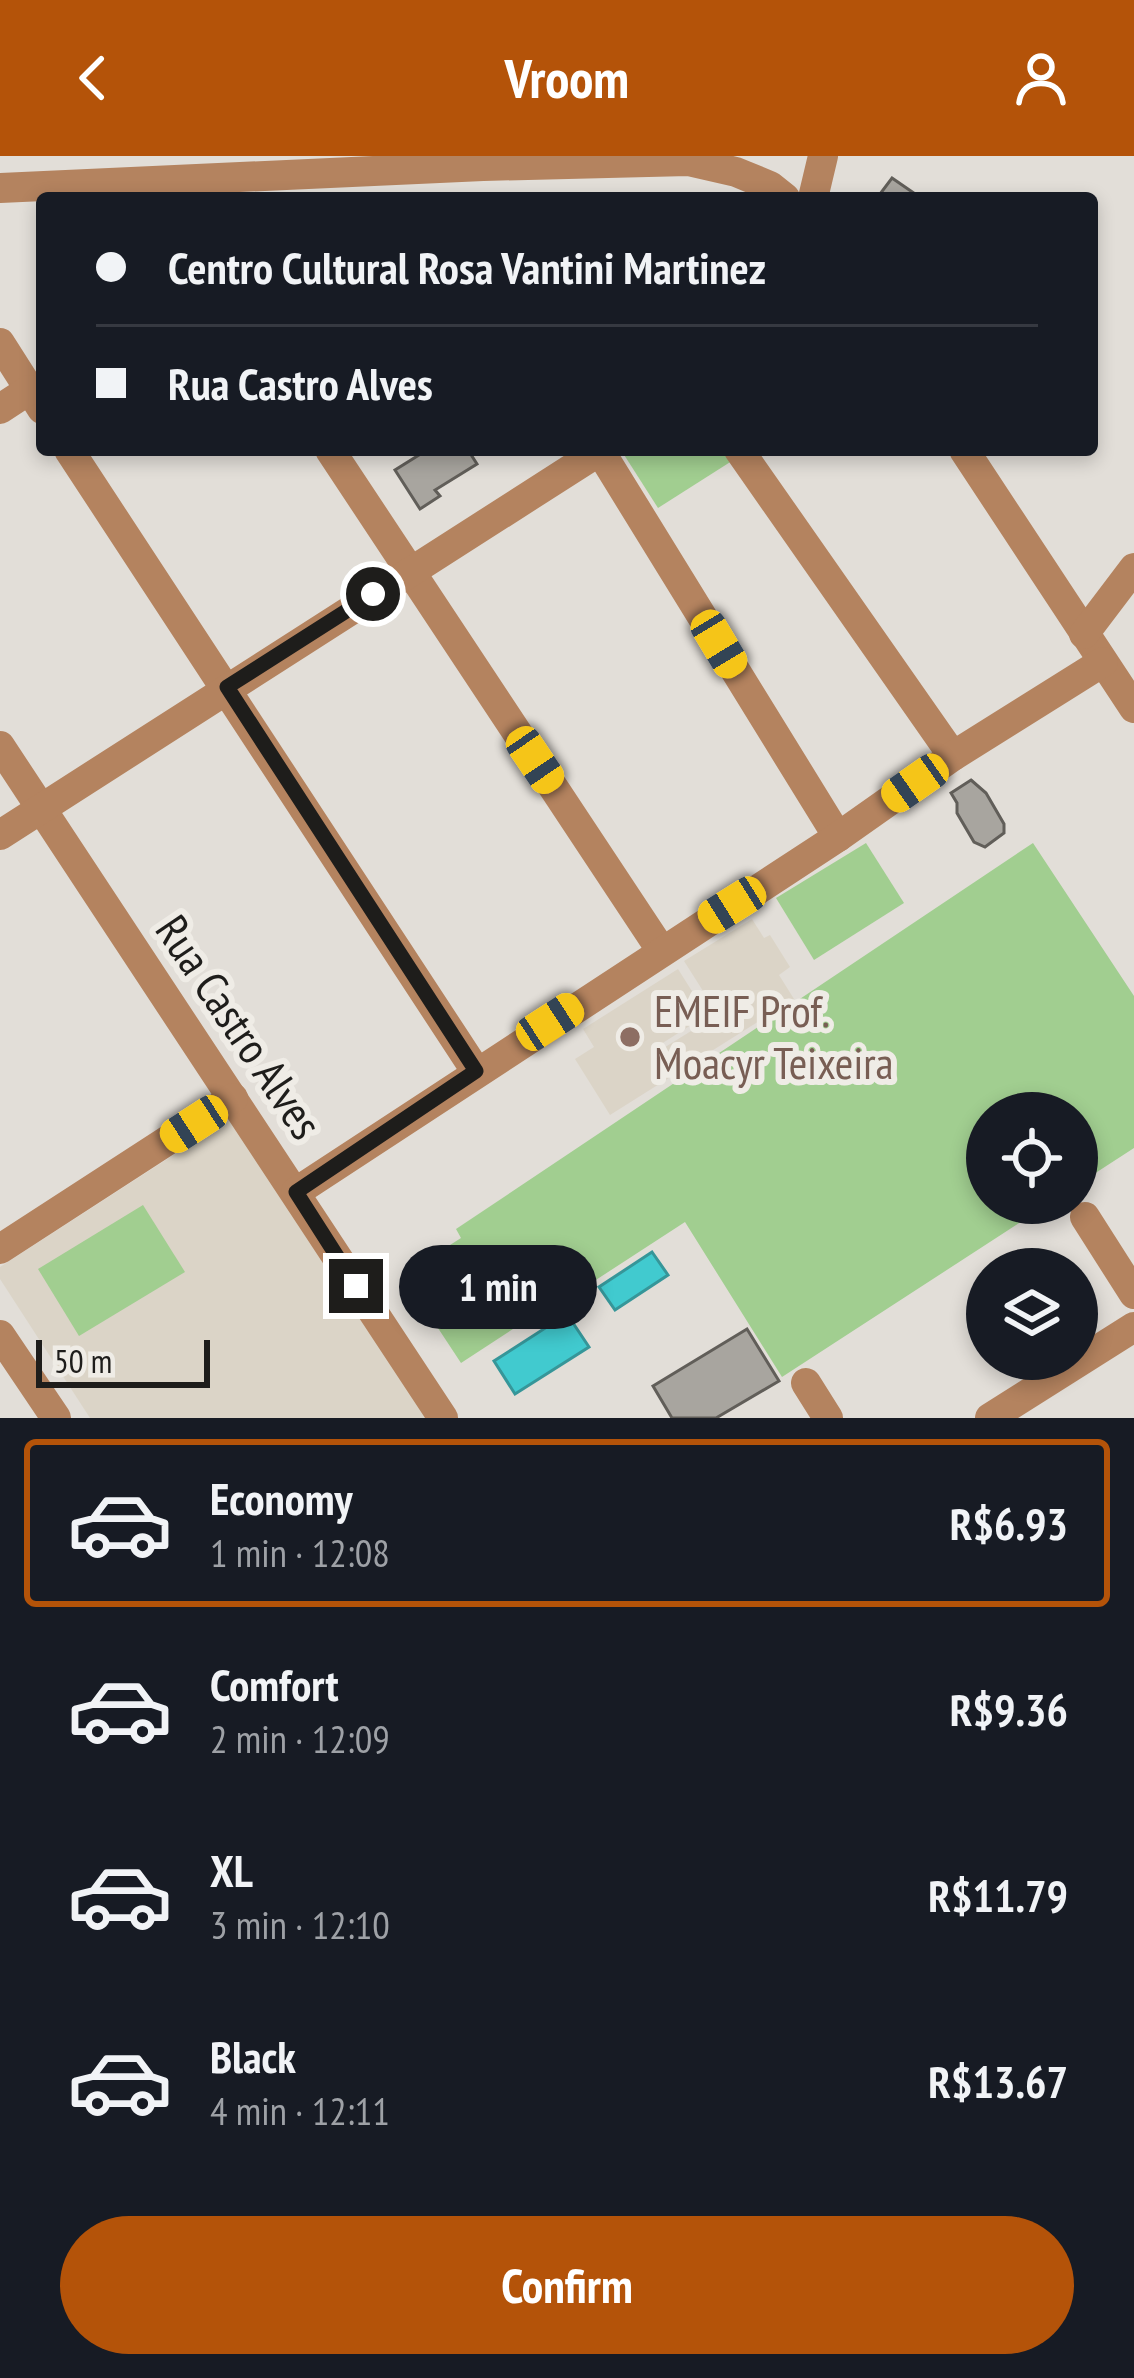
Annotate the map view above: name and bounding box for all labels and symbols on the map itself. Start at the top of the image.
route start [346,567,400,621]
car [685,604,753,684]
car [500,720,570,800]
car [875,748,955,818]
car [692,871,772,939]
street label: Rua Castro Alves [144,904,336,1149]
place label: EMEIF Prof. Moacyr Teixeira [654,981,894,1091]
car [510,987,590,1057]
marker: EMEIF Prof. Moacyr Teixeira [617,1024,643,1050]
car [154,1089,234,1159]
callout: 1 min [398,1244,596,1328]
route end [329,1259,383,1313]
scale bar [36,1334,210,1387]

